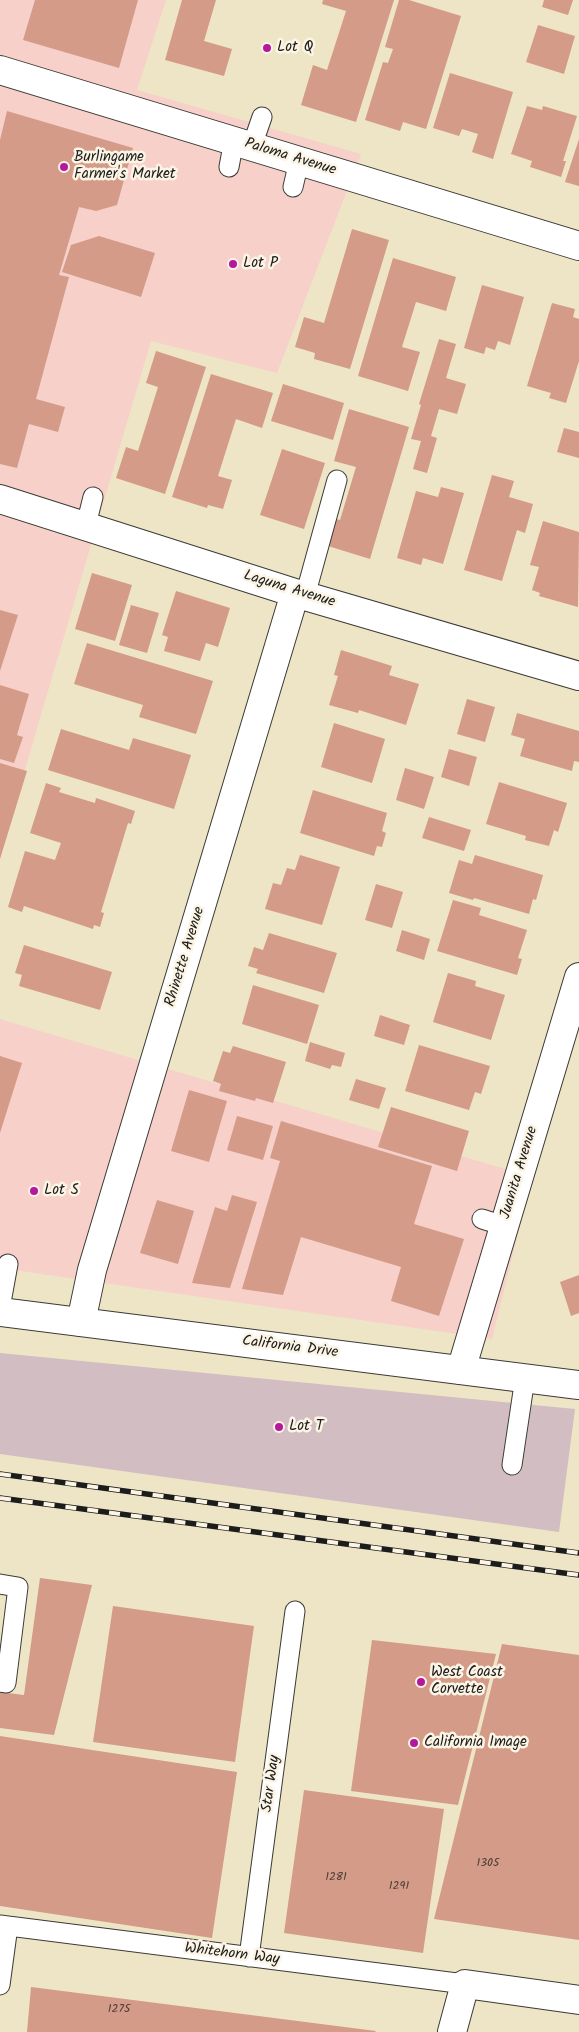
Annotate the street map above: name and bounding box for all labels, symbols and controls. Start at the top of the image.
place label: Lot Q [277,39,313,57]
marker: Lot Q [261,42,273,54]
street label: Paloma Avenue [242,136,338,180]
place label: Burlingame Farmer's Market [74,149,176,184]
marker: Burlingame Farmer's Market [58,161,70,173]
place label: Lot P [243,255,278,273]
marker: Lot P [227,258,239,270]
street label: Laguna Avenue [241,568,337,612]
street label: Rhinette Avenue [162,905,210,1009]
street label: Juanita Avenue [497,1125,543,1221]
place label: Lot S [44,1182,79,1200]
marker: Lot S [28,1185,40,1197]
street label: California Drive [241,1333,339,1363]
place label: Lot T [289,1418,324,1436]
marker: Lot T [273,1421,285,1433]
place label: West Coast Corvette [431,1664,503,1699]
marker: West Coast Corvette [415,1676,427,1688]
place label: California Image [424,1734,527,1752]
marker: California Image [408,1737,420,1749]
street label: Star Way [259,1754,285,1814]
house number: 1305 [476,1857,500,1871]
house number: 1281 [325,1871,347,1885]
house number: 1291 [389,1880,409,1894]
street label: Whitehorn Way [184,1940,280,1970]
house number: 1275 [108,2003,130,2017]

